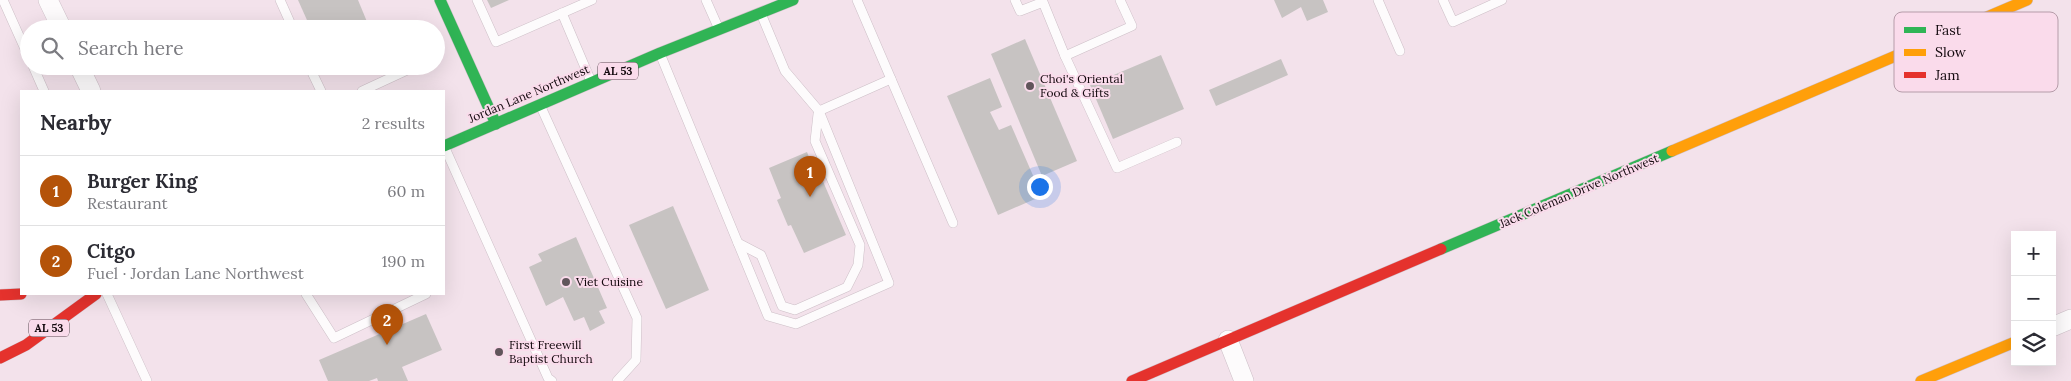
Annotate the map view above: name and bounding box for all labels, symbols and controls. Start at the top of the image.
legend [1894,12,2058,92]
search box [20,20,445,75]
text: Fast [1935,21,1962,39]
icon: search [38,34,66,62]
text: Search here [78,36,184,60]
text: Slow [1935,43,1967,61]
street label: Jordan Lane Northwest [465,61,592,126]
road number: AL 53 [598,62,638,80]
text: Jam [1934,66,1960,84]
place label: Choi's Oriental Food & Gifts [1040,71,1123,100]
marker: Choi's Oriental Food & Gifts [1024,80,1036,92]
text: Nearby [40,109,111,136]
text: 2 results [362,113,425,133]
street label: Jack Coleman Drive Northwest [1496,150,1661,231]
pin: 1 [794,156,826,197]
text: Burger King [87,169,197,193]
your location [1027,174,1053,200]
text: 1 [53,181,59,201]
text: 60 m [387,181,425,201]
text: Restaurant [87,193,168,213]
map controls [2011,231,2056,366]
button: + [2011,231,2056,276]
text: Citgo [87,239,135,263]
text: 2 [52,251,60,271]
text: 190 m [381,251,425,271]
text: Fuel · Jordan Lane Northwest [87,263,304,283]
place label: Viet Cuisine [575,274,643,289]
marker: Viet Cuisine [560,276,572,288]
button: − [2011,276,2056,321]
pin: 2 [371,304,403,345]
road number: AL 53 [29,319,69,336]
button: layers [2011,321,2056,366]
place label: First Freewill Baptist Church [509,337,593,366]
marker: First Freewill Baptist Church [493,346,505,358]

